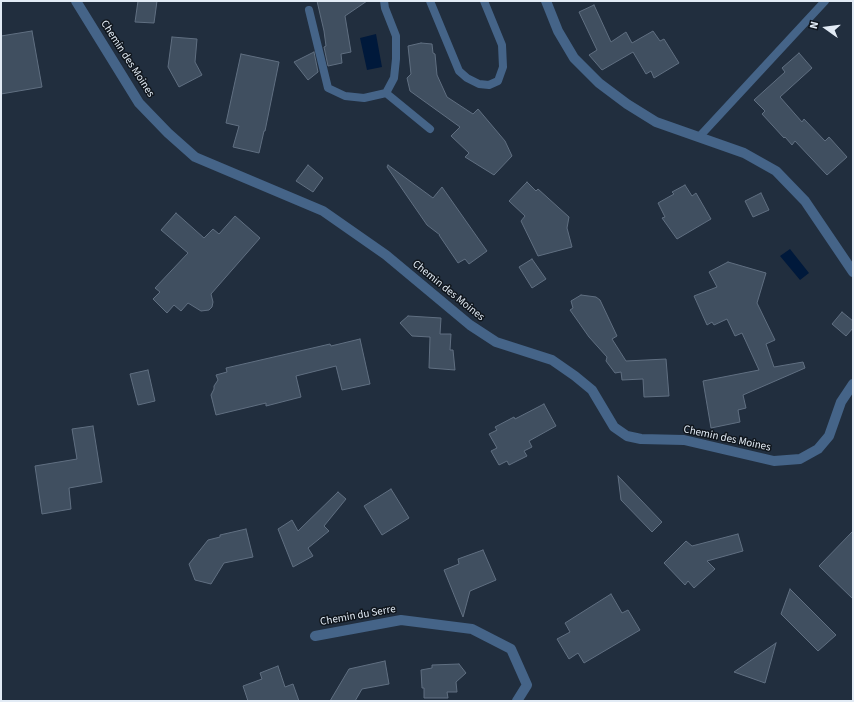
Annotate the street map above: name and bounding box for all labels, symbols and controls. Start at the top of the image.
north arrow [806,8,846,48]
street label: Chemin des Moines [97,18,157,100]
text: N [806,20,822,30]
street label: Chemin des Moines [409,258,487,324]
street label: Chemin des Moines [682,423,772,455]
street label: Chemin du Serre [319,603,397,629]

